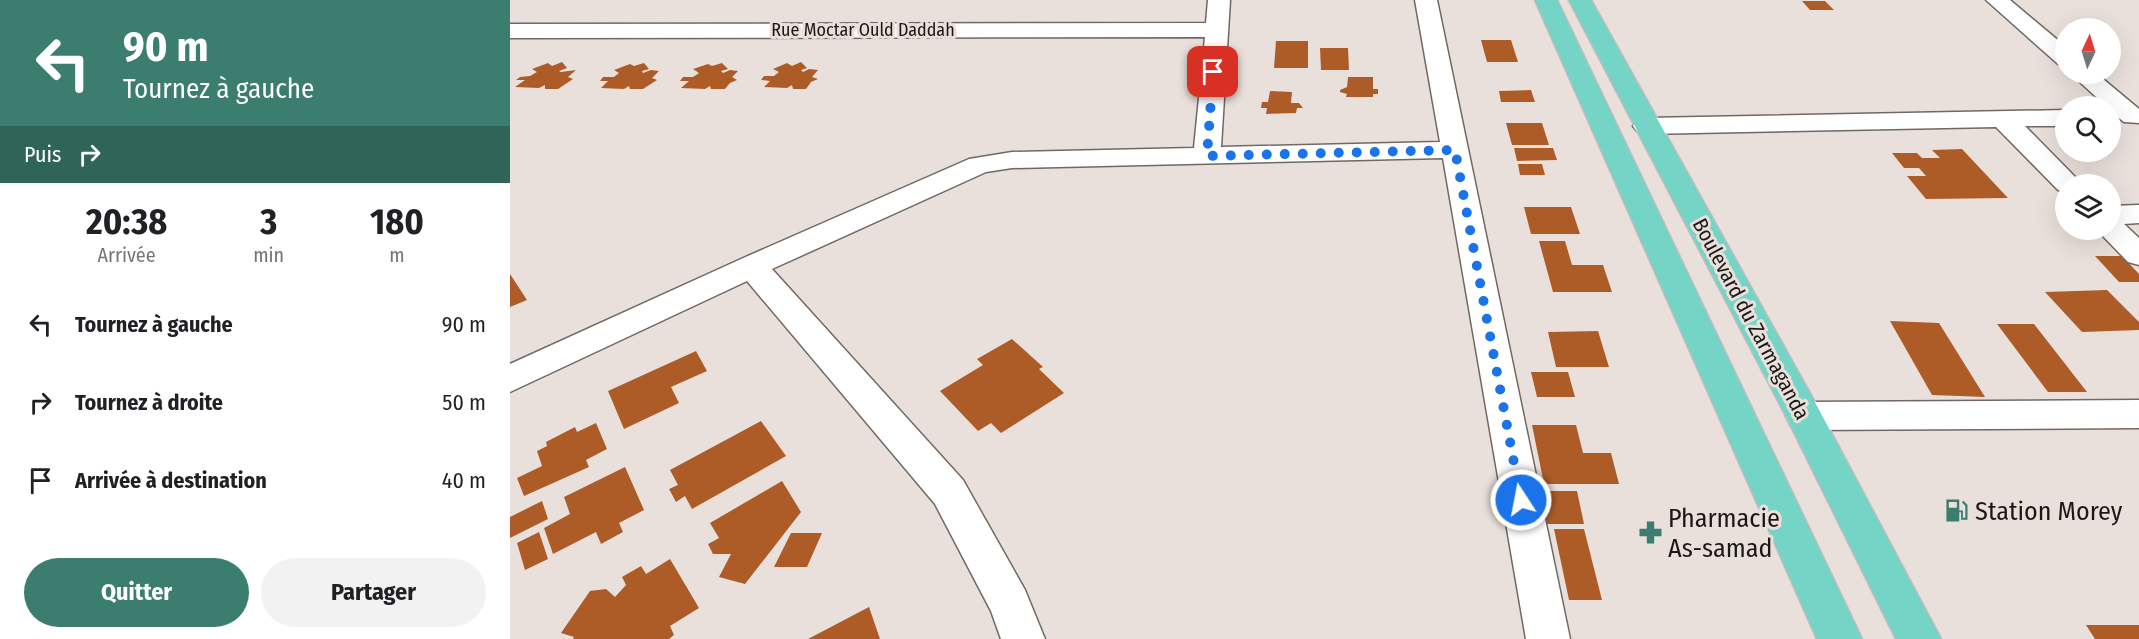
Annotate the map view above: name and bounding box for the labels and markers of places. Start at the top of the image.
pin [1187,46,1238,97]
place label: Station Morey [1975,496,2123,527]
fuel station icon: Station Morey [1944,498,1970,524]
place label: Pharmacie As-samad [1668,503,1780,564]
pharmacy icon: Pharmacie As-samad [1637,520,1663,546]

